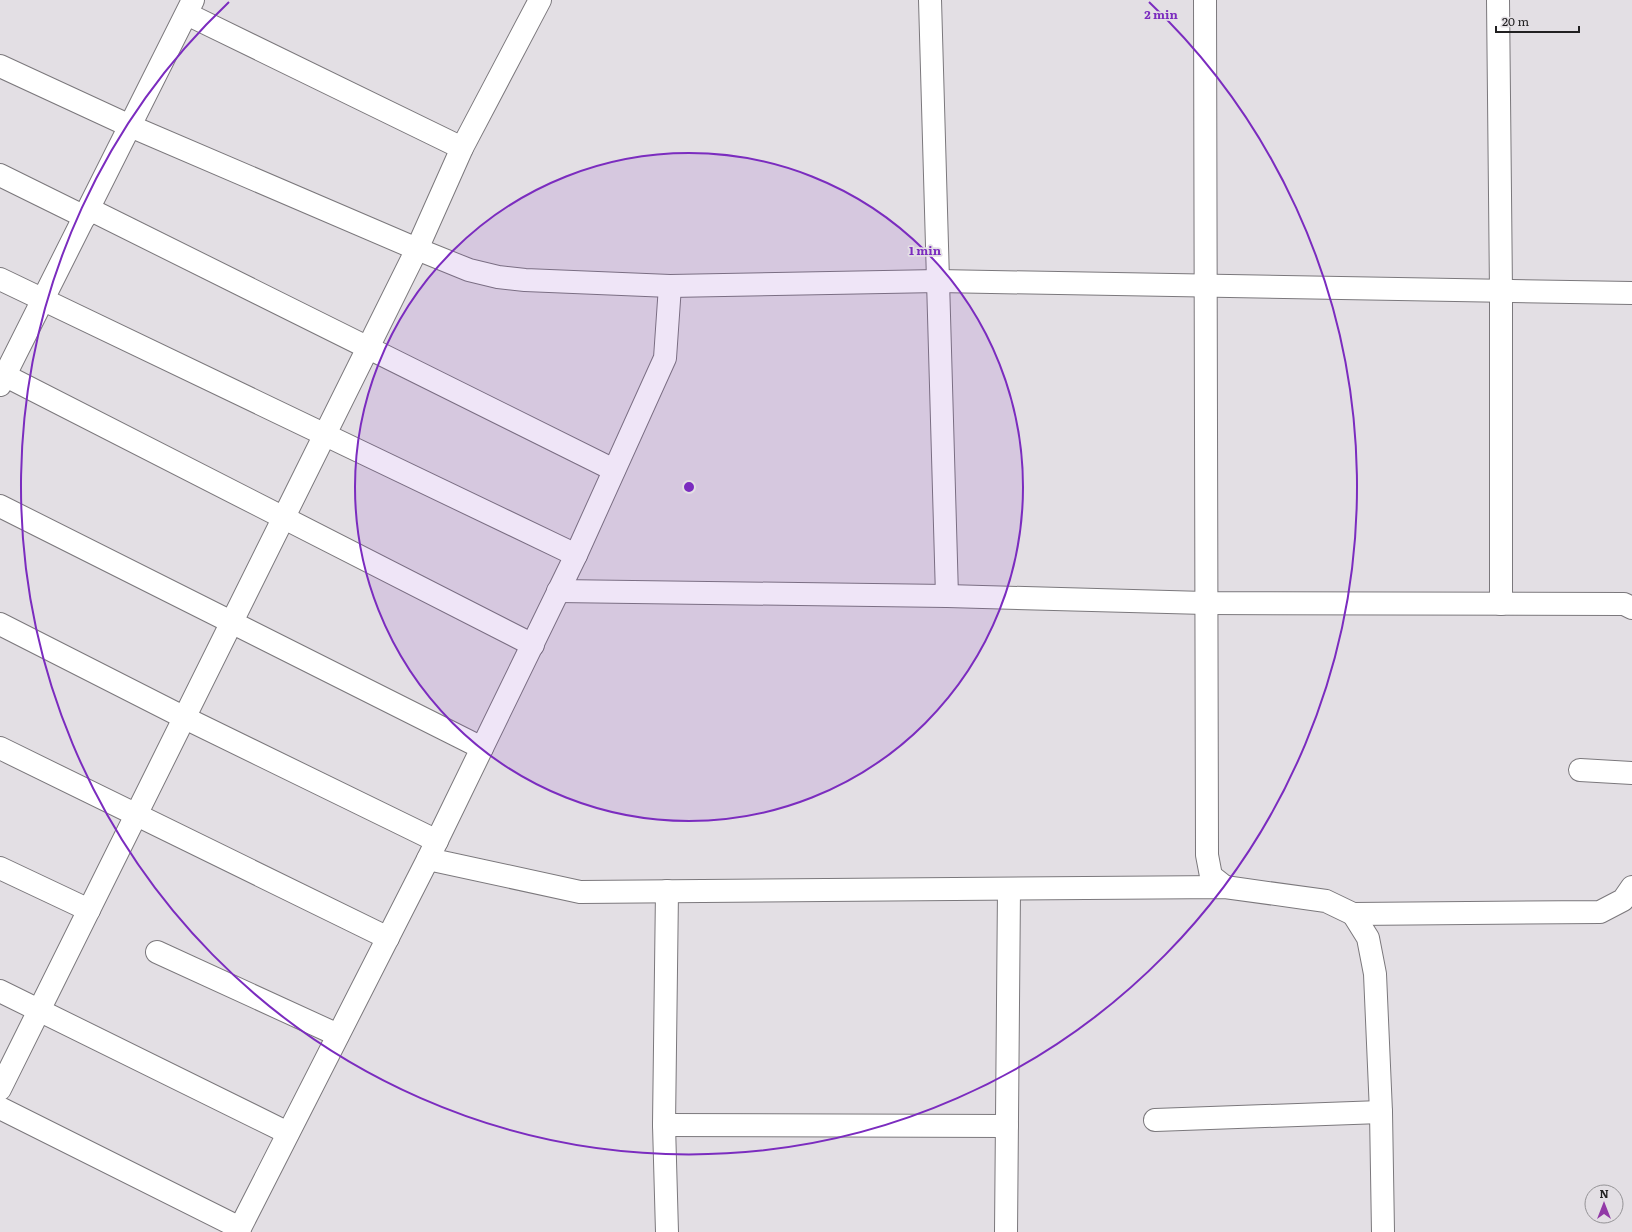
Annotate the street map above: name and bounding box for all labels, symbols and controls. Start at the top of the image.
text: 2 min [1144,5,1178,23]
scale bar [1496,8,1579,34]
text: 20 m [1502,12,1529,30]
text: 1 min [909,241,942,259]
centre of rings [682,480,696,494]
north arrow [1584,1184,1624,1224]
text: N [1599,1185,1609,1201]

